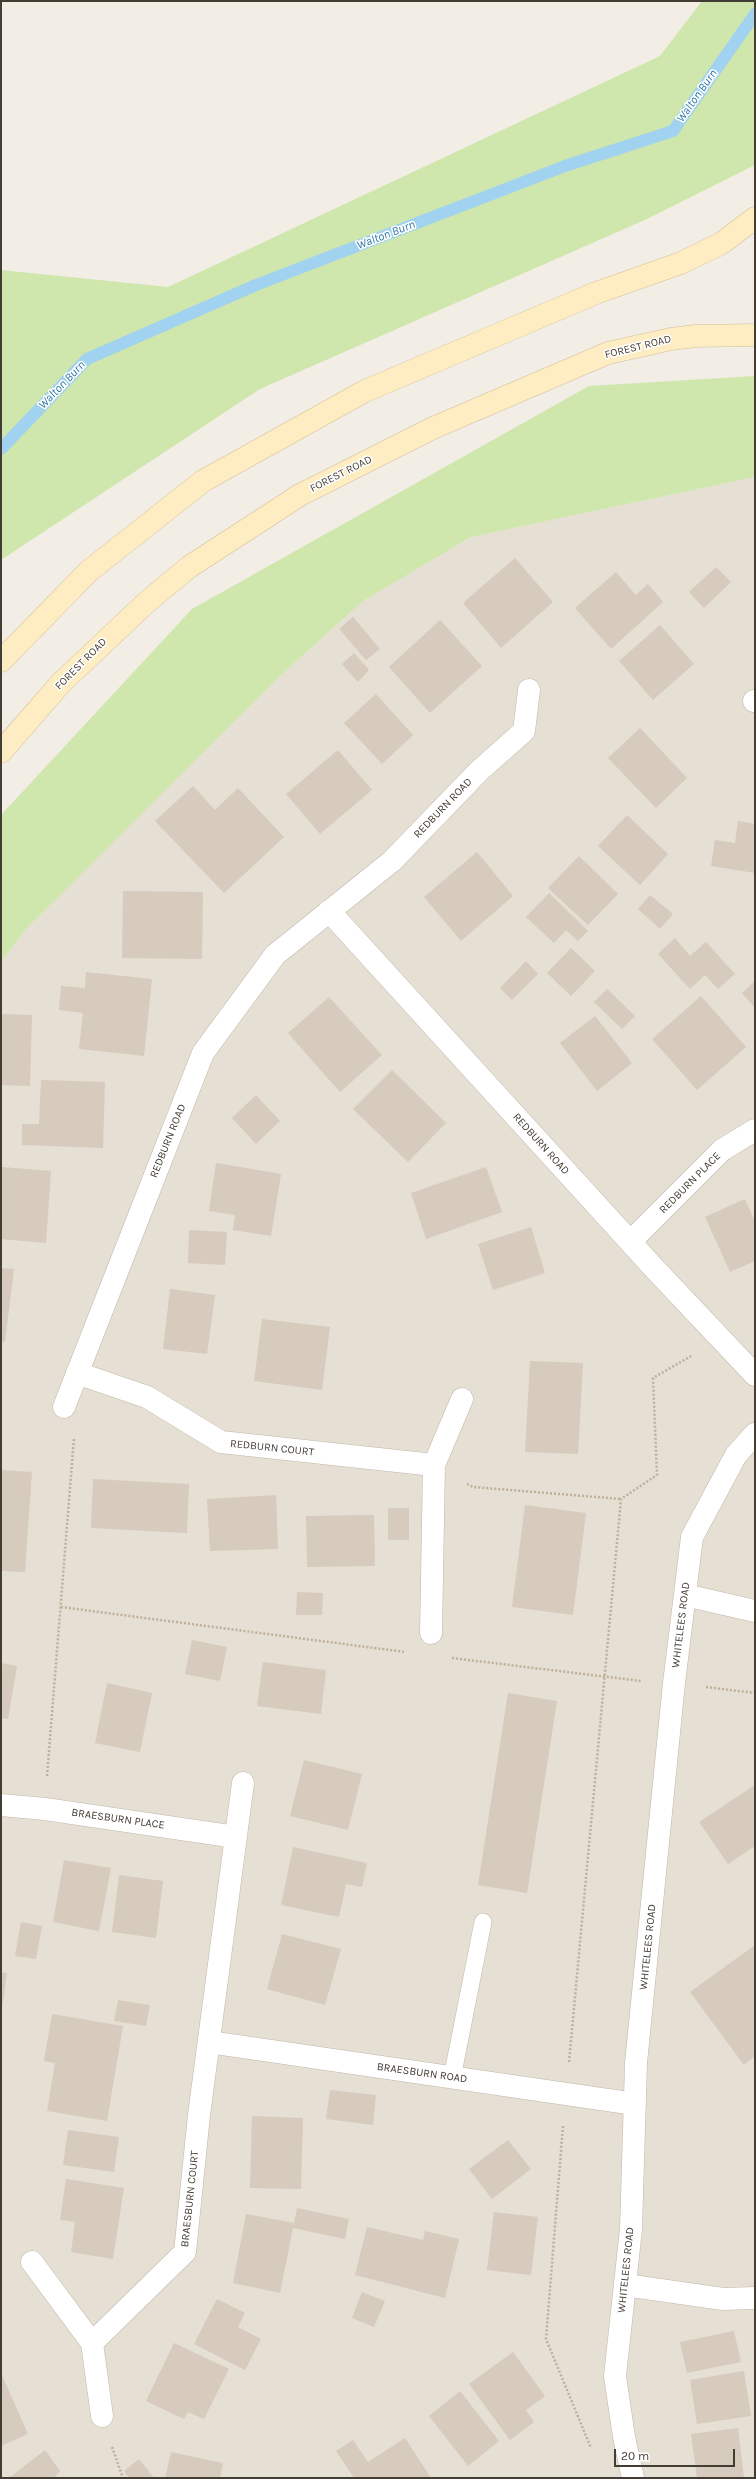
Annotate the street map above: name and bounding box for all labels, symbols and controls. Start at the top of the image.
water label: Walton Burn [674,67,720,125]
water label: Walton Burn [355,217,417,253]
street label: FOREST ROAD [603,332,673,362]
water label: Walton Burn [36,358,88,412]
street label: FOREST ROAD [308,453,374,495]
street label: FOREST ROAD [52,635,110,693]
street label: REDBURN ROAD [411,775,475,841]
street label: REDBURN ROAD [147,1102,189,1180]
street label: REDBURN ROAD [510,1110,572,1178]
street label: REDBURN PLACE [657,1150,723,1216]
street label: REDBURN COURT [229,1437,315,1459]
street label: WHITELEES ROAD [669,1581,693,1669]
street label: BRAESBURN PLACE [70,1806,166,1832]
street label: WHITELEES ROAD [637,1903,659,1991]
street label: BRAESBURN ROAD [376,2060,468,2086]
street label: BRAESBURN COURT [178,2150,202,2248]
street label: WHITELEES ROAD [615,2226,637,2314]
scale bar [616,2441,737,2467]
text: 20 m [621,2449,649,2463]

